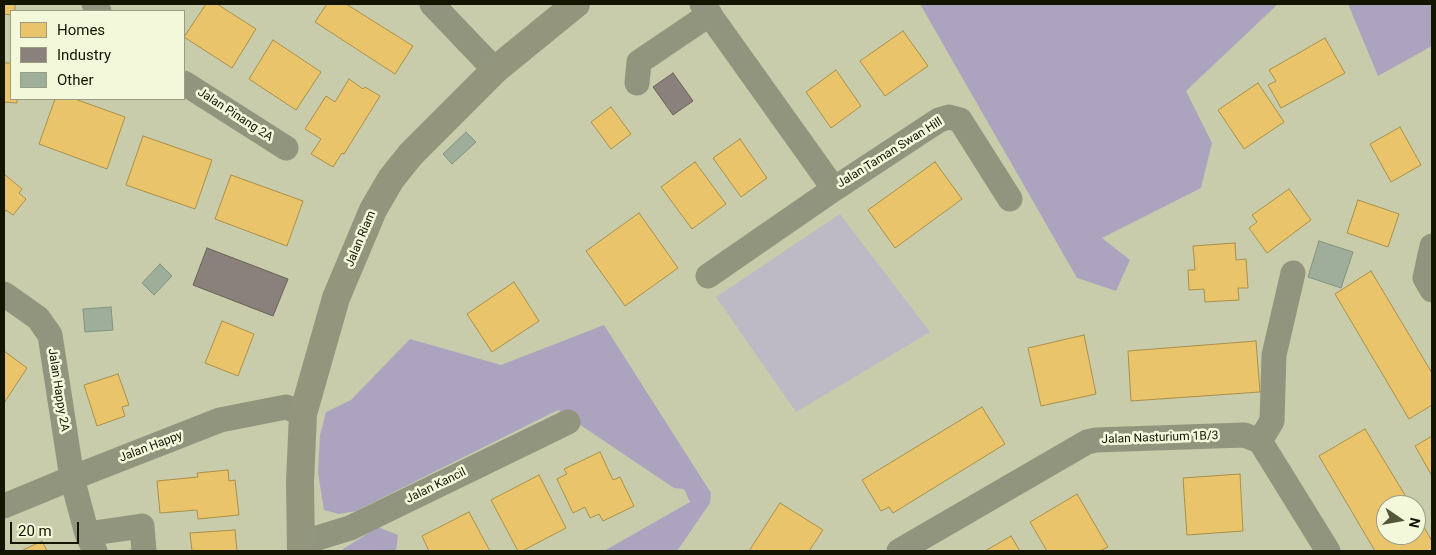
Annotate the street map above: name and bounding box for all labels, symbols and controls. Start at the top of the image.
legend [10,10,185,100]
text: Homes [57,21,105,39]
text: Industry [57,46,111,64]
text: Other [57,71,94,89]
street label: Jalan Pinang 2A [195,85,275,145]
street label: Jalan Taman Swan Hill [835,115,945,191]
street label: Jalan Riam [343,209,379,269]
street label: Jalan Happy 2A [44,347,72,433]
street label: Jalan Happy [117,428,185,466]
street label: Jalan Nasturium 1B/3 [1101,429,1219,447]
street label: Jalan Kancil [404,465,468,507]
north arrow [1376,495,1426,545]
scale bar [12,512,81,544]
text: N [1406,516,1424,529]
text: 20 m [18,522,52,540]

